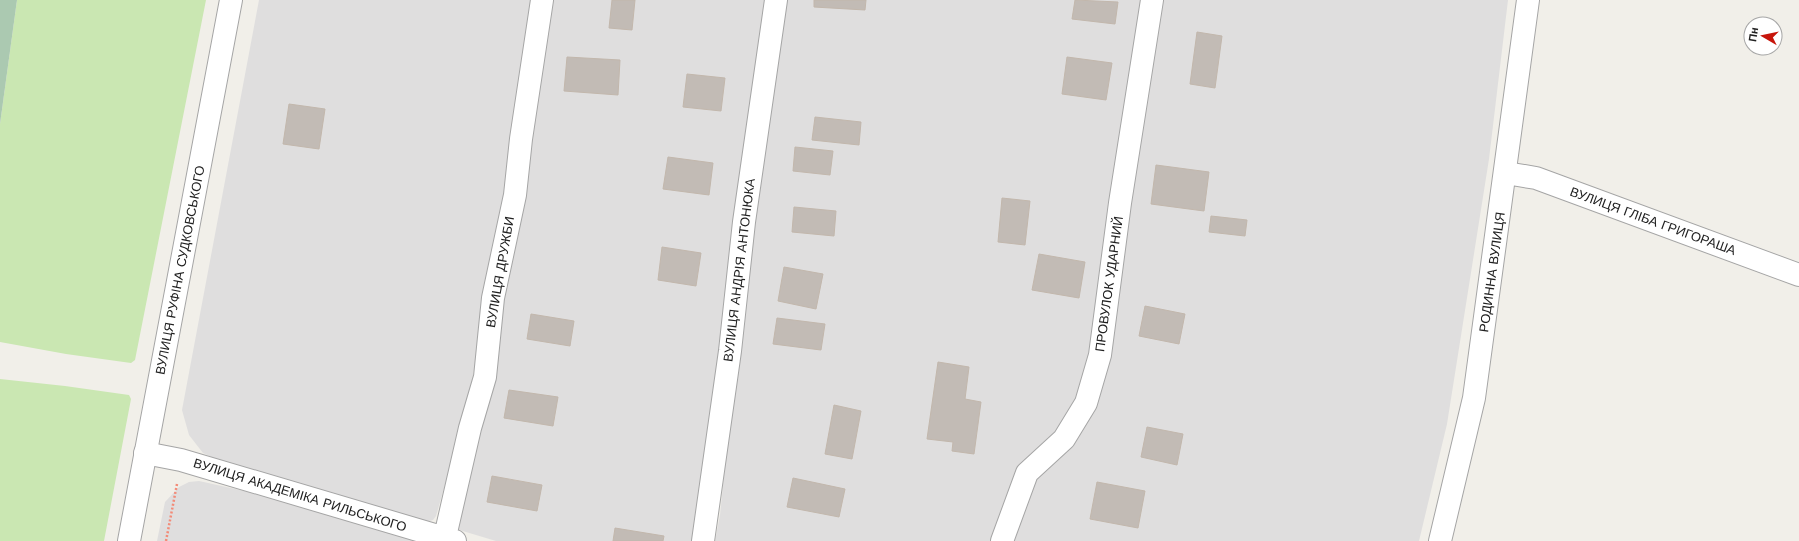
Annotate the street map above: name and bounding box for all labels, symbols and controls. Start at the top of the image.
north arrow [1743,16,1783,56]
text: Пн [1746,26,1761,43]
street label: ВУЛИЦЯ РУФІНА СУДКОВСЬКОГО [152,164,208,376]
street label: ВУЛИЦЯ АНДРІЯ АНТОНЮКА [720,177,758,363]
street label: ВУЛИЦЯ ГЛІБА ГРИГОРАША [1568,184,1738,258]
street label: РОДИННА ВУЛИЦЯ [1476,211,1508,333]
street label: ВУЛИЦЯ ДРУЖБИ [483,215,517,329]
street label: ПРОВУЛОК УДАРНИЙ [1092,215,1126,353]
street label: ВУЛИЦЯ АКАДЕМІКА РИЛЬСЬКОГО [192,455,408,535]

